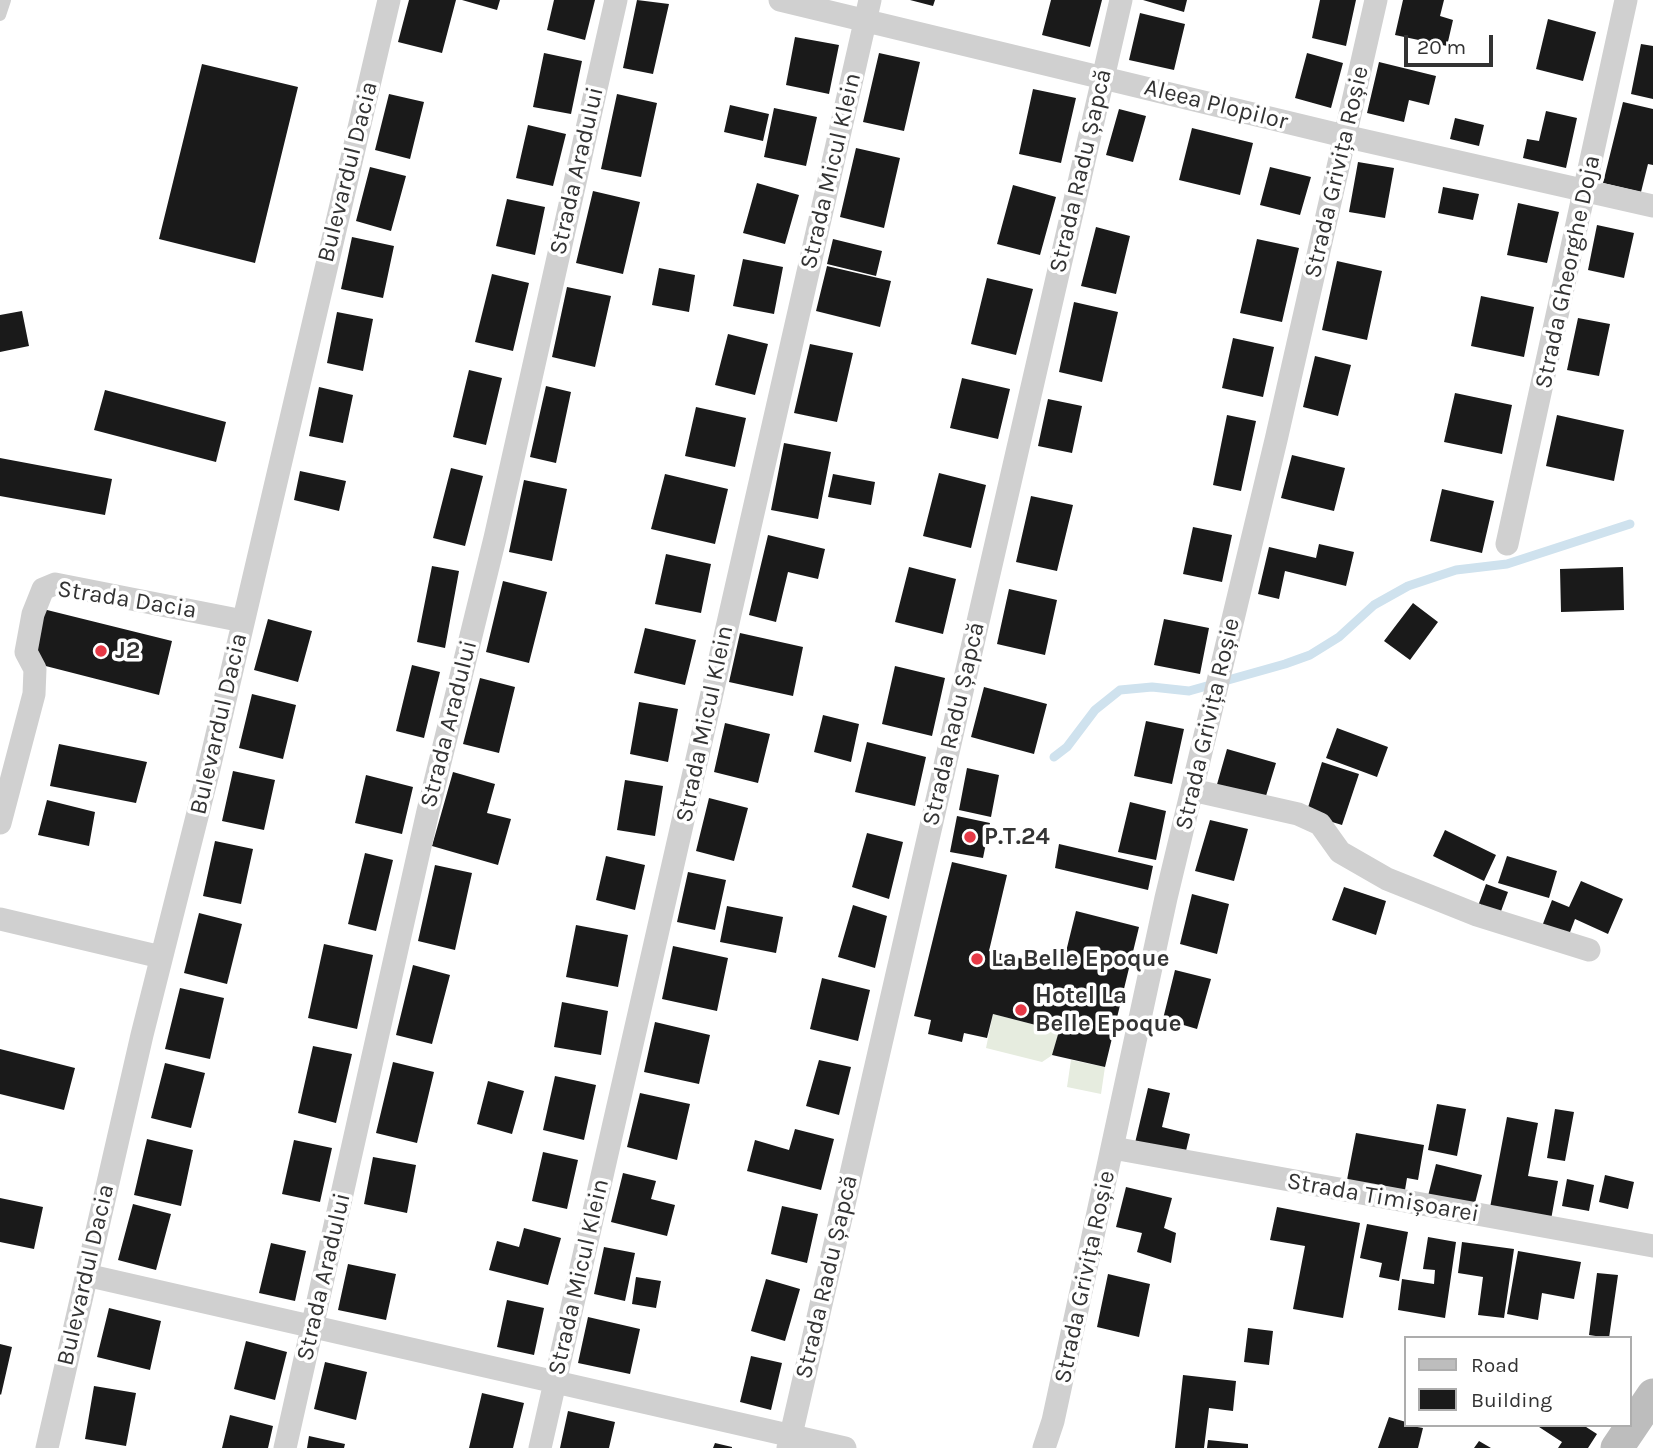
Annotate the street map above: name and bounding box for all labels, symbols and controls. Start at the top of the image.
scale bar [1408,21,1497,65]
text: 20 m [1417,35,1466,59]
street label: Strada Grivița Roșie [1299,63,1375,281]
street label: Strada Radu Șapcă [1044,66,1118,276]
street label: Strada Micul Klein [794,70,868,272]
street label: Aleea Plopilor [1141,73,1291,137]
street label: Bulevardul Dacia [312,79,384,265]
street label: Strada Aradului [544,84,610,258]
street label: Strada Gheorghe Doja [1529,153,1607,391]
street label: Strada Dacia [55,575,199,625]
street label: Strada Grivița Roșie [1170,615,1246,833]
street label: Strada Radu Șapcă [917,619,991,829]
street label: Strada Micul Klein [670,623,740,825]
street label: Bulevardul Dacia [184,630,254,818]
place label: J2 [115,637,140,665]
street label: Strada Aradului [414,637,484,811]
marker: J2 [93,643,109,659]
place label: P.T.24 [984,823,1050,851]
marker: P.T.24 [962,829,978,845]
place label: La Belle Epoque [991,945,1169,973]
marker: La Belle Epoque [969,951,985,967]
place label: Hotel La Belle Epoque [1035,982,1181,1038]
marker: Hotel La Belle Epoque [1013,1002,1029,1018]
street label: Strada Timișoarei [1285,1167,1481,1229]
street label: Strada Grivița Roșie [1048,1168,1122,1386]
street label: Strada Radu Șapcă [790,1172,864,1382]
street label: Strada Micul Klein [542,1176,616,1378]
street label: Bulevardul Dacia [51,1181,121,1369]
street label: Strada Aradului [291,1190,357,1364]
legend [1404,1336,1632,1427]
text: Road [1471,1353,1519,1377]
text: Building [1471,1388,1552,1412]

